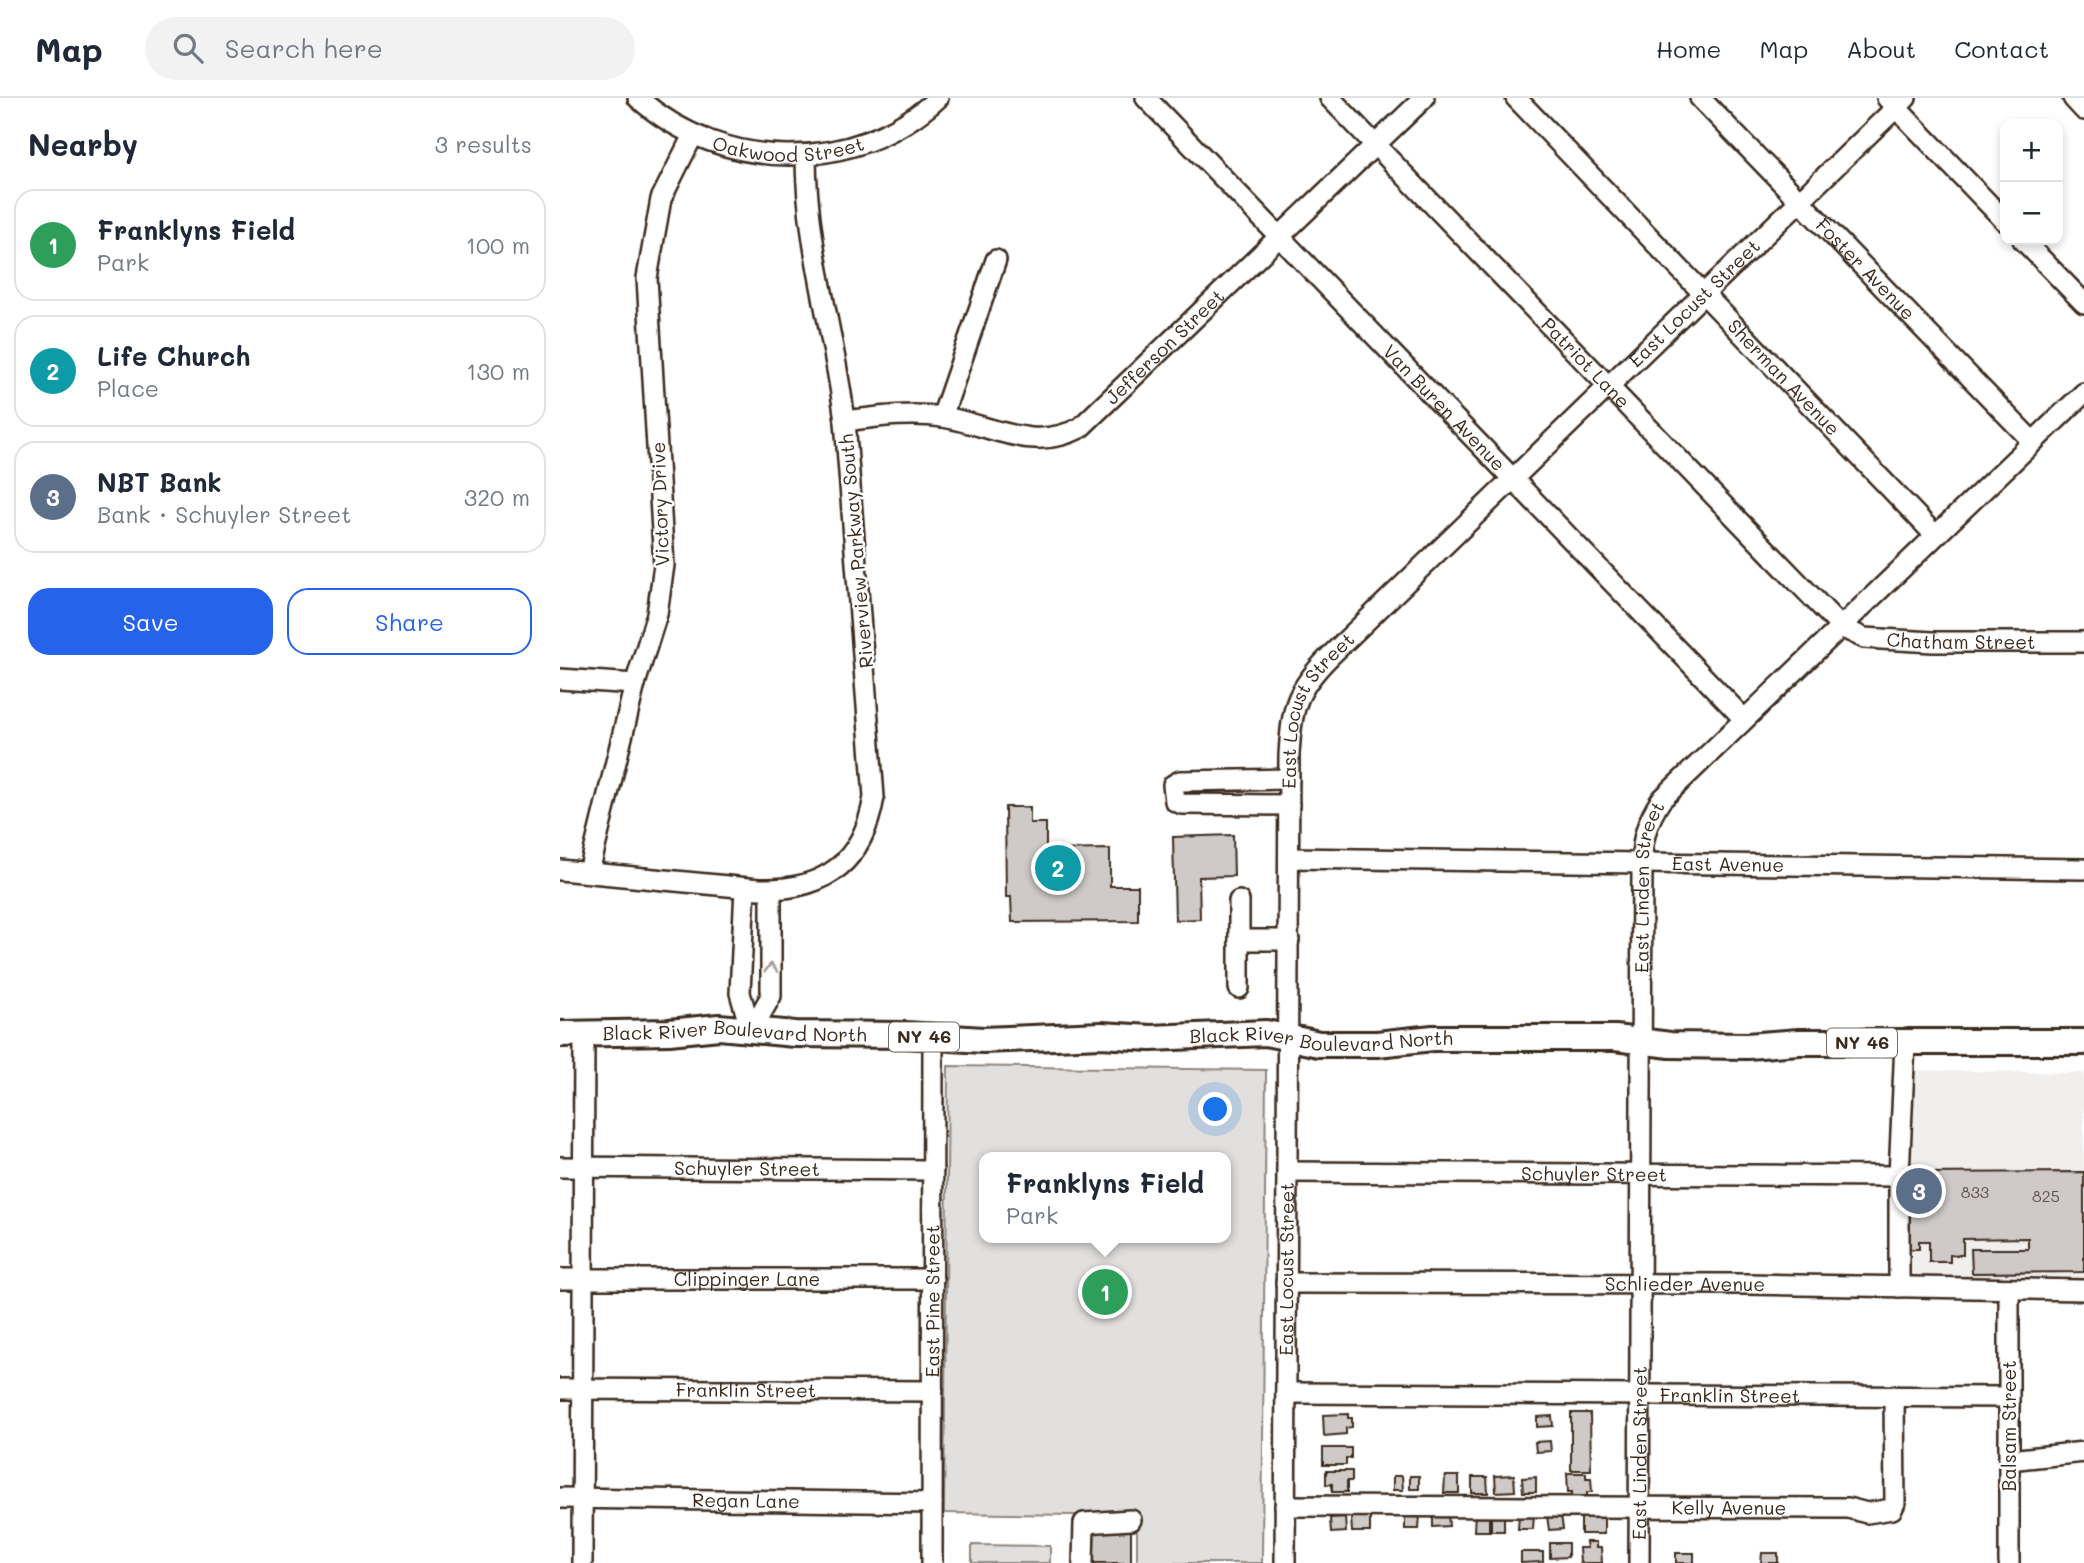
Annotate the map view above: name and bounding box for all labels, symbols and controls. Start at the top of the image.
search box [145,17,635,80]
text: Map [35,27,103,70]
icon: search [169,29,207,67]
text: Search here [225,31,383,65]
text: Home [1656,33,1721,64]
text: Map [1759,33,1808,64]
text: About [1846,33,1916,64]
text: Contact [1954,33,2049,64]
map controls [2000,119,2063,245]
button: + [2000,119,2063,182]
text: Nearby [28,124,138,164]
text: 3 results [435,129,532,159]
street label: Oakwood Street [709,130,867,167]
button: − [2000,182,2063,245]
street label: Foster Avenue [1811,212,1921,325]
text: Franklyns Field [97,213,295,247]
text: 1 [48,230,58,260]
text: 100 m [466,230,530,260]
street label: East Locust Street [1623,233,1765,372]
text: Park [97,247,149,277]
street label: Jefferson Street [1099,283,1229,409]
street label: Patriot Lane [1536,312,1636,413]
street label: Sherman Avenue [1723,313,1846,441]
text: Life Church [97,339,250,373]
street label: Van Buren Avenue [1378,339,1511,476]
text: 2 [47,356,59,386]
text: 130 m [466,356,530,386]
text: Place [97,373,159,403]
street label: Riverview Parkway South [833,433,878,669]
street label: Victory Drive [645,441,674,567]
text: NBT Bank [97,465,221,499]
text: 3 [46,482,60,512]
text: 320 m [464,482,530,512]
text: Bank · Schuyler Street [97,499,351,529]
button: Save [28,588,273,655]
button: Share [287,588,532,655]
street label: Chatham Street [1886,626,2035,654]
street label: East Locust Street [1276,627,1359,789]
street label: East Linden Street [1629,796,1670,973]
pin: 2 [1035,842,1081,894]
street label: East Avenue [1672,850,1784,877]
one-way arrow [763,962,779,973]
street label: Black River Boulevard North [602,1014,867,1047]
street label: Black River Boulevard North [1189,1020,1453,1057]
road number: NY 46 [889,1022,959,1052]
road number: NY 46 [1827,1028,1897,1058]
your location [1198,1092,1232,1126]
popup [979,1152,1231,1243]
street label: Schuyler Street [674,1155,820,1181]
street label: Schuyler Street [1521,1161,1667,1186]
pin: 3 [1896,1165,1942,1217]
text: Franklyns Field [1006,1166,1204,1200]
house number: 833 [1961,1181,1989,1202]
street label: East Locust Street [1273,1182,1299,1356]
house number: 825 [2032,1185,2060,1206]
text: Park [1006,1200,1058,1230]
street label: East Pine Street [919,1225,945,1377]
street label: Clippinger Lane [674,1266,820,1291]
pin: 1 [1082,1266,1128,1318]
street label: Schlieder Avenue [1605,1271,1765,1296]
street label: Balsam Street [1996,1360,2021,1492]
street label: East Linden Street [1626,1366,1652,1540]
street label: Franklin Street [676,1377,816,1402]
street label: Franklin Street [1660,1382,1800,1408]
street label: Regan Lane [692,1487,800,1513]
street label: Kelly Avenue [1672,1494,1786,1520]

